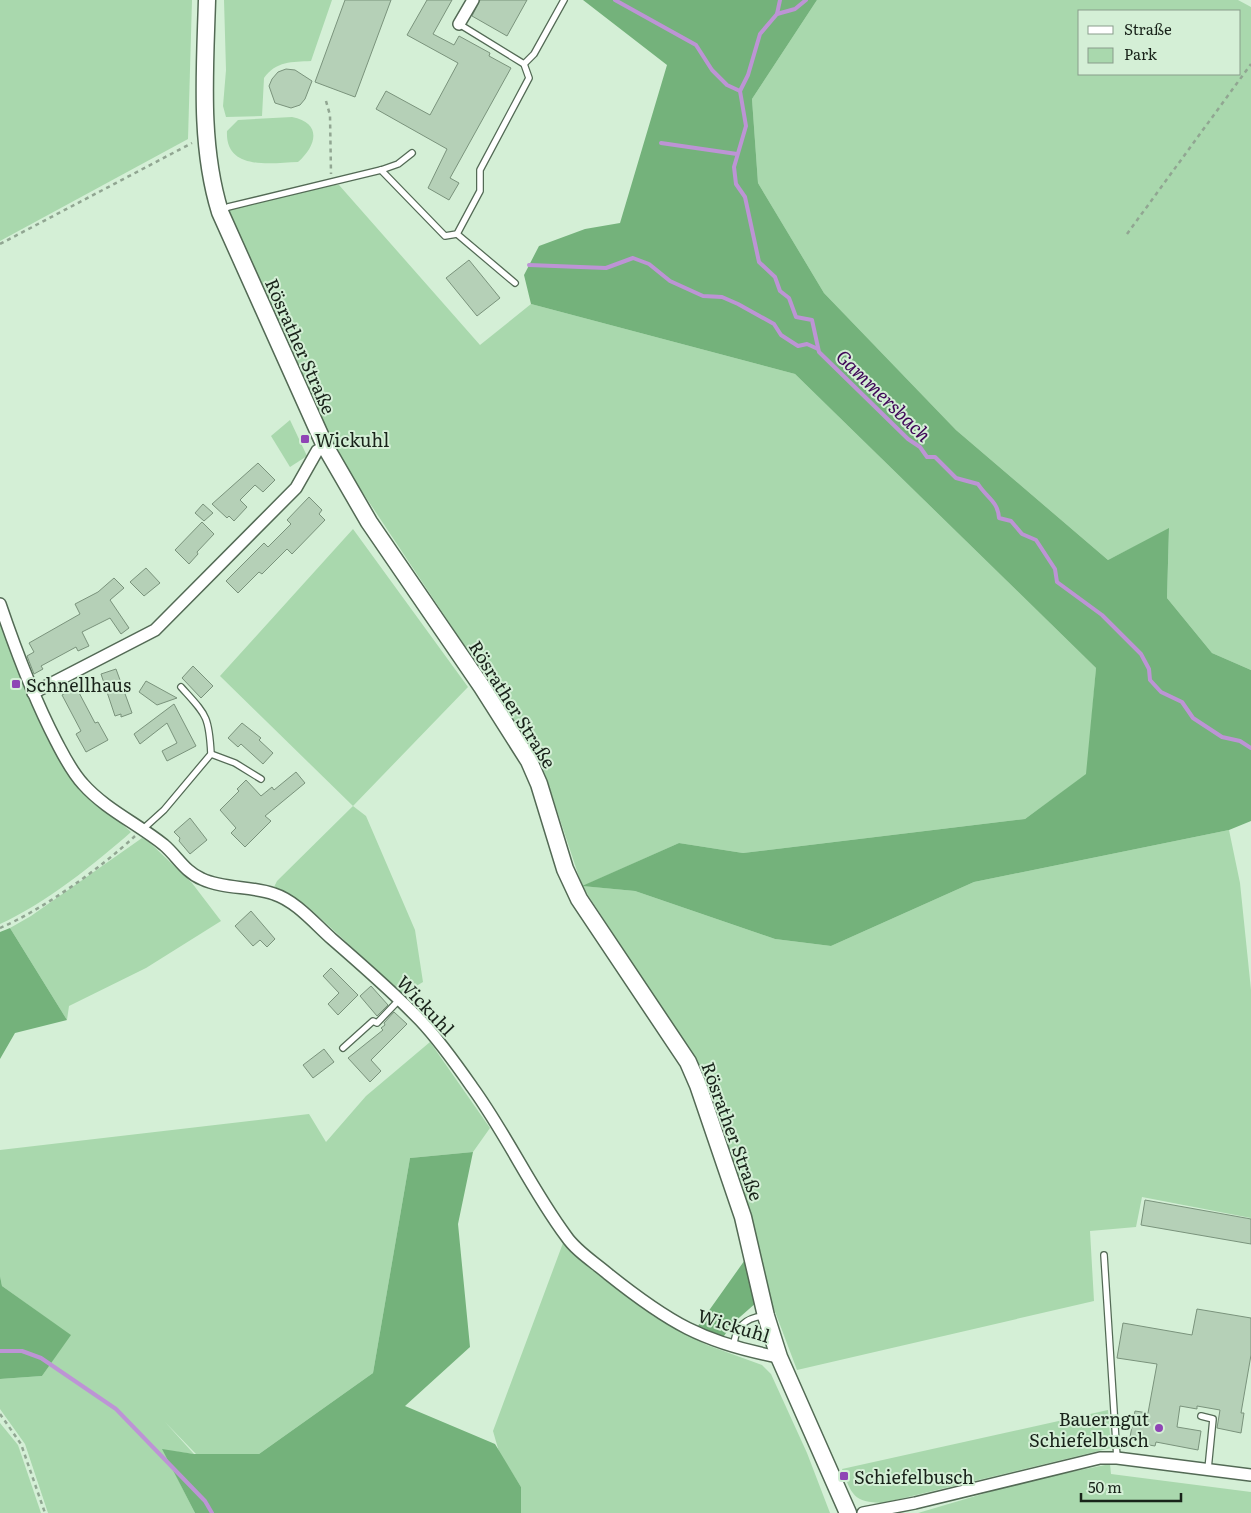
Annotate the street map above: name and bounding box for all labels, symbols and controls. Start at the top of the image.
legend [1078,10,1241,75]
text: Straße [1124,17,1172,40]
text: Park [1124,42,1158,65]
street label: Rösrather Straße [259,274,343,418]
water label: Gammersbach [830,342,938,448]
place label: Wickuhl [315,426,389,453]
marker: Wickuhl [299,433,311,445]
street label: Rösrather Straße [463,635,563,773]
place label: Schnellhaus [26,671,131,698]
marker: Schnellhaus [10,678,22,690]
street label: Wickuhl [391,969,461,1041]
street label: Rösrather Straße [695,1058,771,1204]
street label: Wickuhl [695,1301,773,1349]
place label: Bauerngut Schiefelbusch [1029,1405,1150,1453]
marker: Bauerngut Schiefelbusch [1153,1422,1165,1434]
place label: Schiefelbusch [854,1463,974,1490]
marker: Schiefelbusch [838,1470,850,1482]
scale bar [1081,1470,1181,1502]
text: 50 m [1088,1475,1122,1498]

